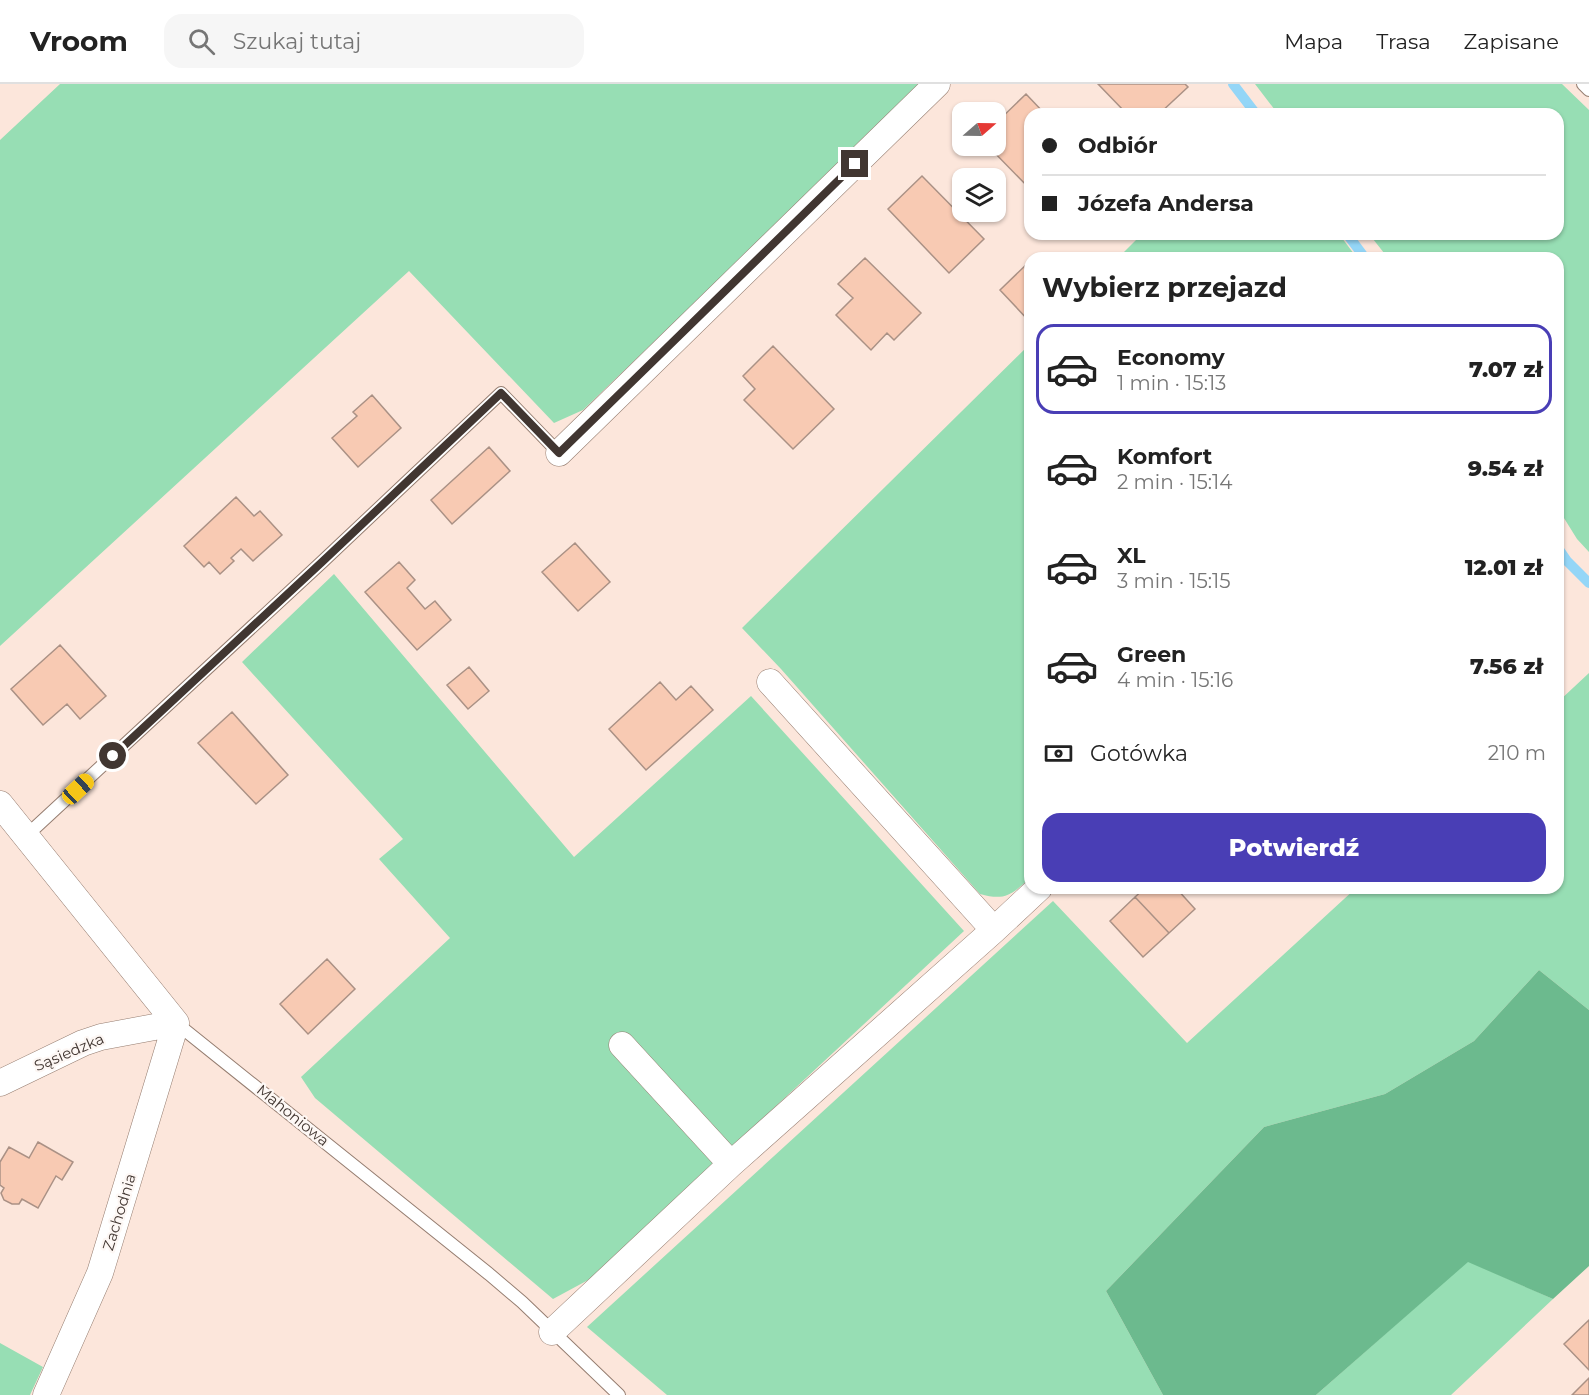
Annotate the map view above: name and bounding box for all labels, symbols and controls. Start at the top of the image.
search box [164,14,584,68]
text: Vroom [30,24,128,58]
icon: search [185,25,218,58]
text: Szukaj tutaj [233,28,361,55]
text: Mapa [1284,29,1343,54]
text: Trasa [1376,29,1431,54]
text: Zapisane [1464,29,1559,54]
north arrow [952,102,1006,156]
map controls [952,102,1006,222]
text: Odbiór [1078,132,1158,159]
route end [841,150,868,177]
button: layers [952,168,1006,222]
text: Józefa Andersa [1078,190,1254,217]
text: Wybierz przejazd [1042,271,1287,304]
icon: car [1045,342,1099,396]
text: Economy [1117,344,1225,371]
text: 7.07 zł [1469,356,1543,383]
text: 1 min · 15:13 [1117,371,1226,395]
icon: car [1045,441,1099,495]
text: Komfort [1117,443,1212,470]
text: 9.54 zł [1468,455,1543,482]
text: 2 min · 15:14 [1117,470,1232,494]
icon: car [1045,540,1099,594]
text: XL [1117,542,1146,569]
text: 12.01 zł [1465,554,1543,581]
text: 3 min · 15:15 [1117,569,1230,593]
icon: car [1045,639,1099,693]
text: Green [1117,641,1186,668]
text: 7.56 zł [1470,653,1543,680]
text: 4 min · 15:16 [1117,668,1233,692]
icon: cash [1042,737,1075,770]
text: Gotówka [1090,740,1188,767]
text: 210 m [1488,741,1546,765]
route start [99,742,126,769]
car [59,770,97,808]
button: Potwierdź [1042,813,1546,882]
street label: Sąsiedzka [31,1029,107,1075]
street label: Mahoniowa [253,1080,333,1150]
street label: Zachodnia [98,1171,140,1253]

